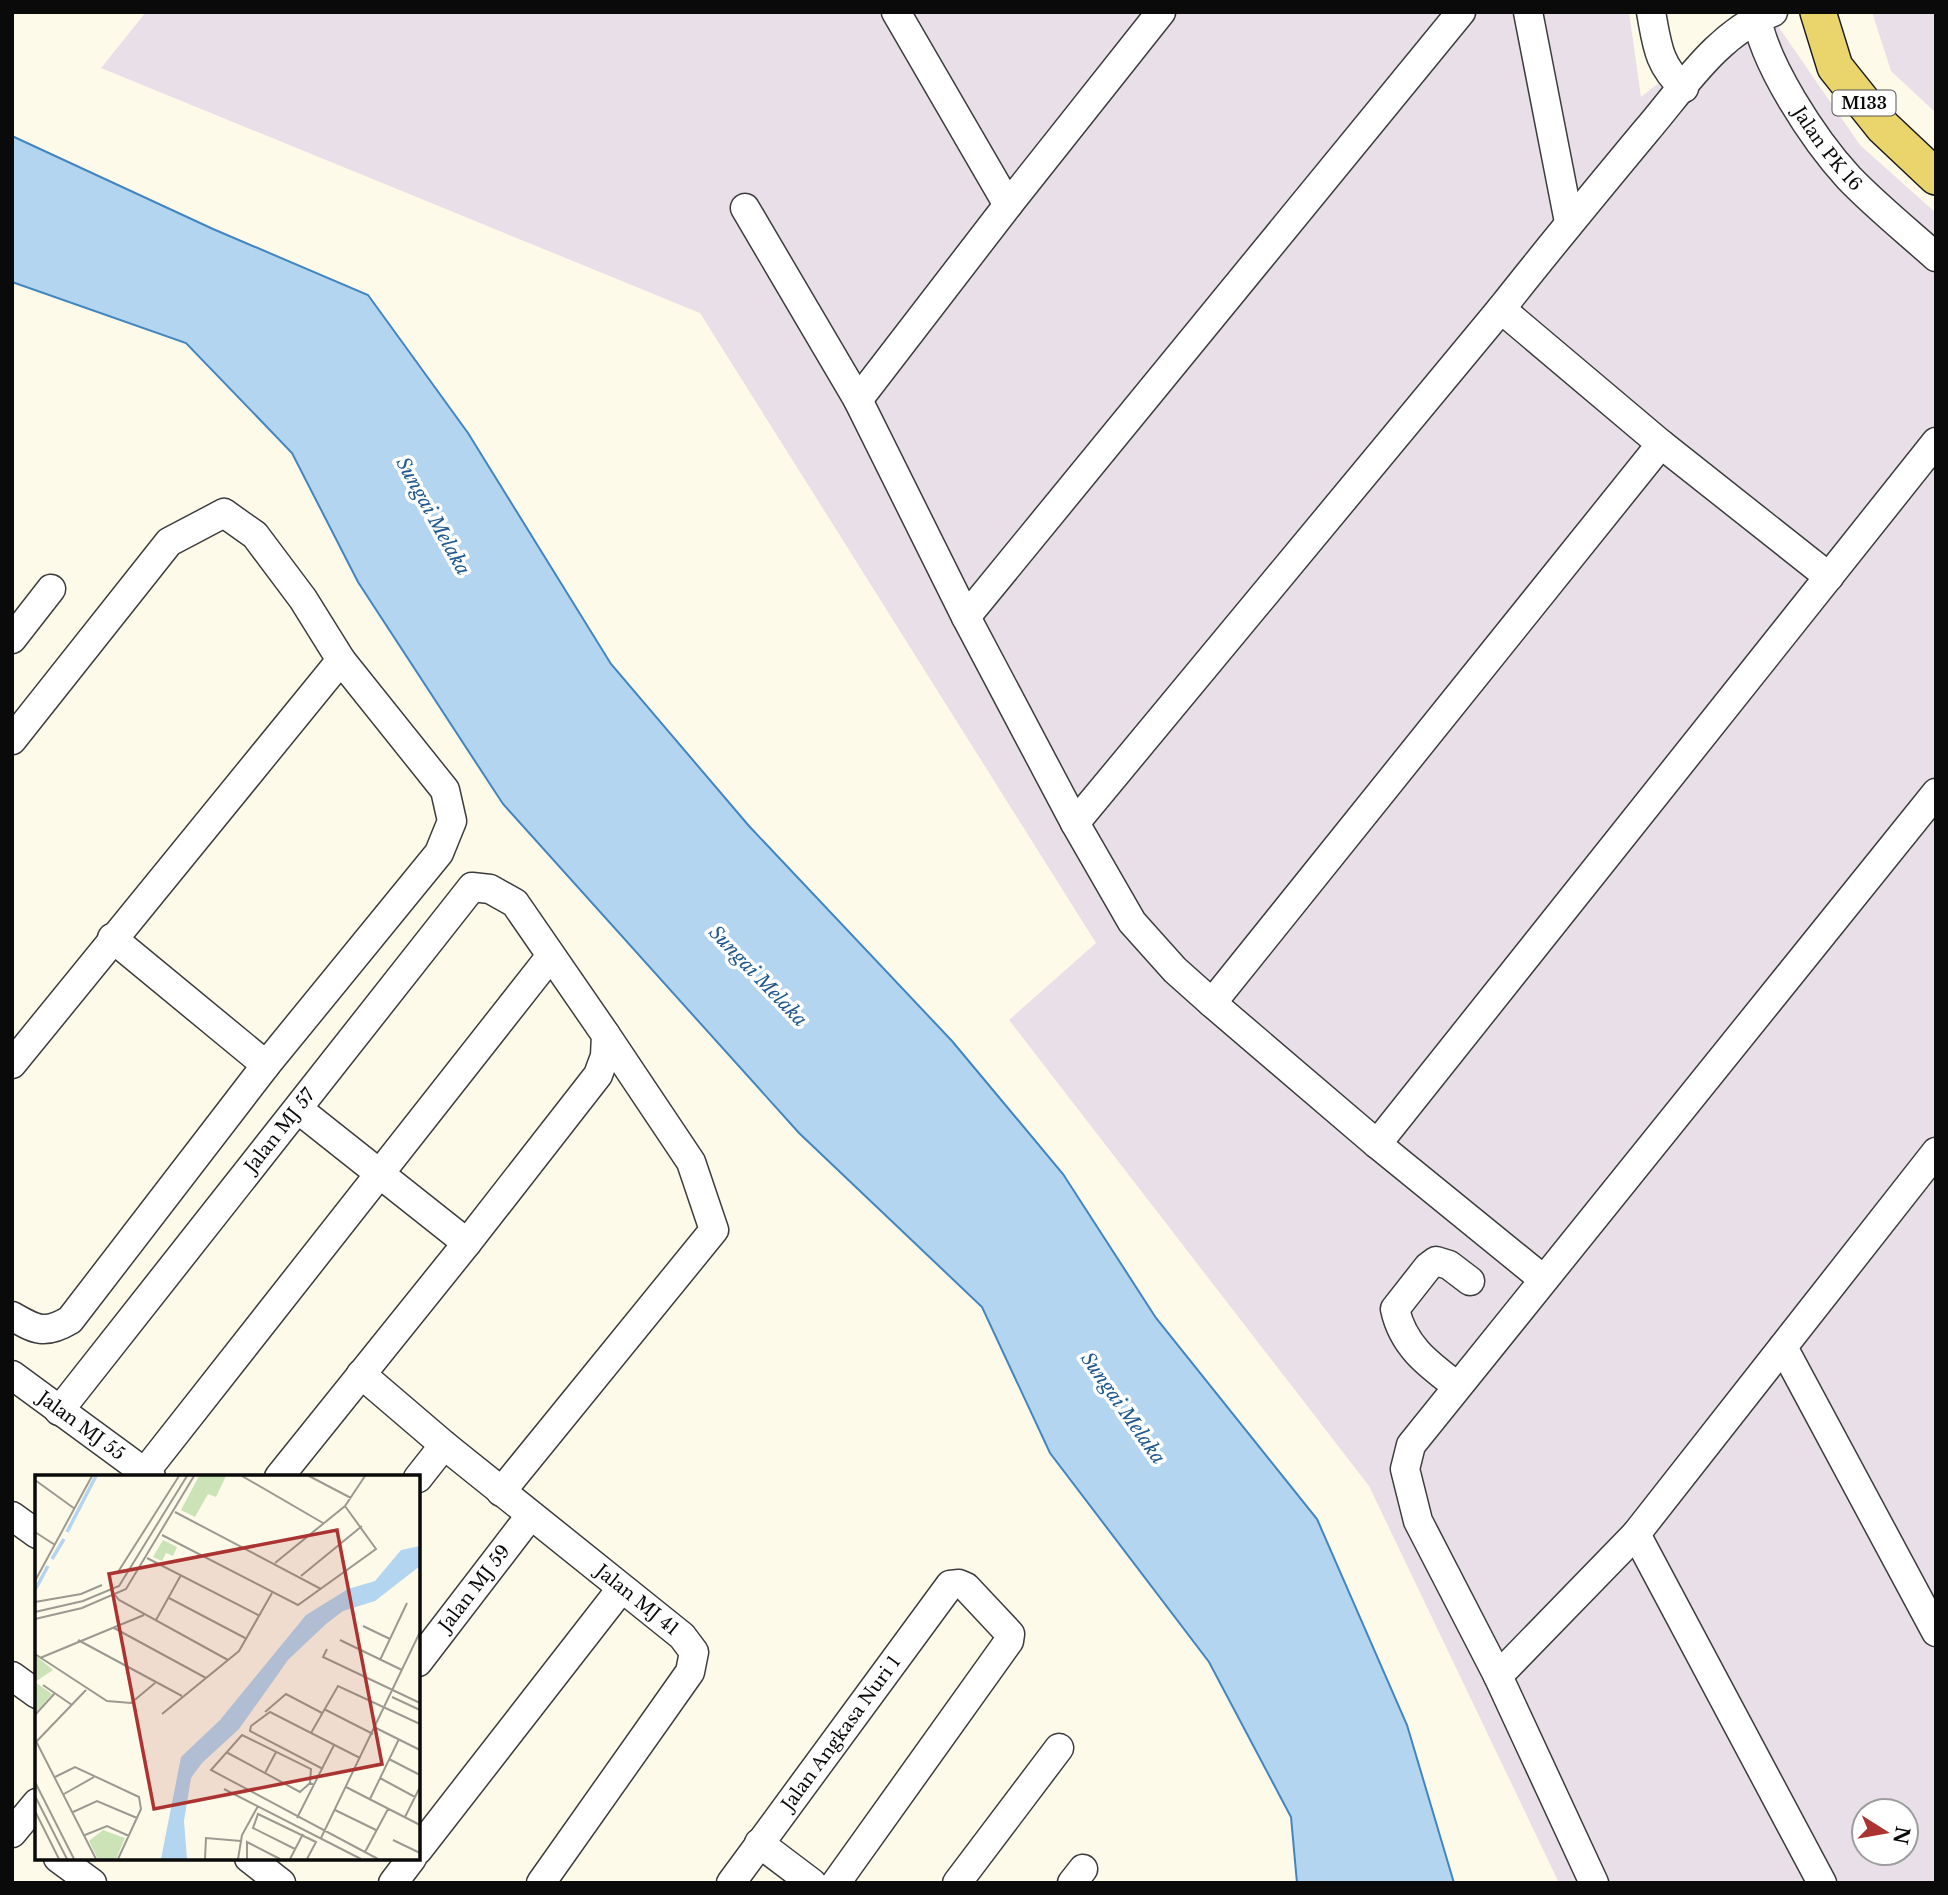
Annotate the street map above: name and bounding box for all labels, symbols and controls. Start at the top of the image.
road number: M133 [1832,90,1896,116]
street label: Jalan PK 16 [1787,101,1867,196]
water label: Sungai Melaka [391,453,475,579]
water label: Sungai Melaka [704,921,812,1031]
street label: Jalan MJ 57 [239,1083,321,1179]
water label: Sungai Melaka [1076,1348,1170,1469]
street label: Jalan MJ 55 [32,1386,129,1465]
inset map [35,1475,420,1860]
street label: Jalan MJ 59 [433,1540,515,1638]
street label: Jalan MJ 41 [590,1559,683,1640]
street label: Jalan Angkasa Nuri 1 [776,1652,905,1816]
north arrow [1850,1797,1920,1867]
text: N [1888,1824,1914,1846]

